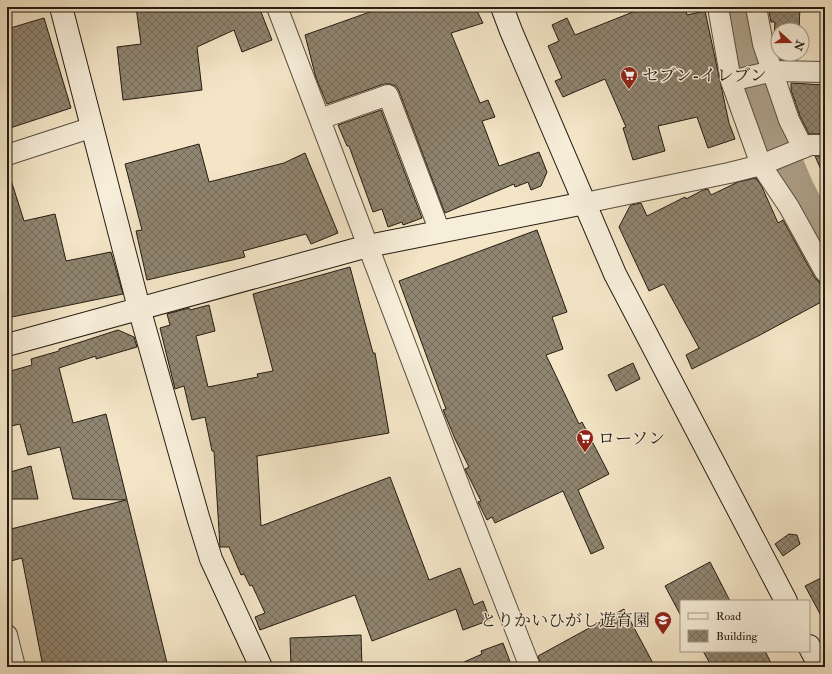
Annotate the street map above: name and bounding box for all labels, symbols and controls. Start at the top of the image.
north arrow [770,22,810,62]
text: N [791,38,807,53]
supermarket icon: セブン-イレブン [619,65,639,90]
place label: セブン-イレブン [642,65,767,86]
supermarket icon: ローソン [575,428,595,453]
place label: ローソン [598,428,665,449]
legend [680,600,810,652]
text: Road [716,609,741,624]
place label: とりかいひがし遊育園 [480,610,650,631]
school or university icon: とりかいひがし遊育園 [653,610,673,635]
text: Building [716,629,759,644]

